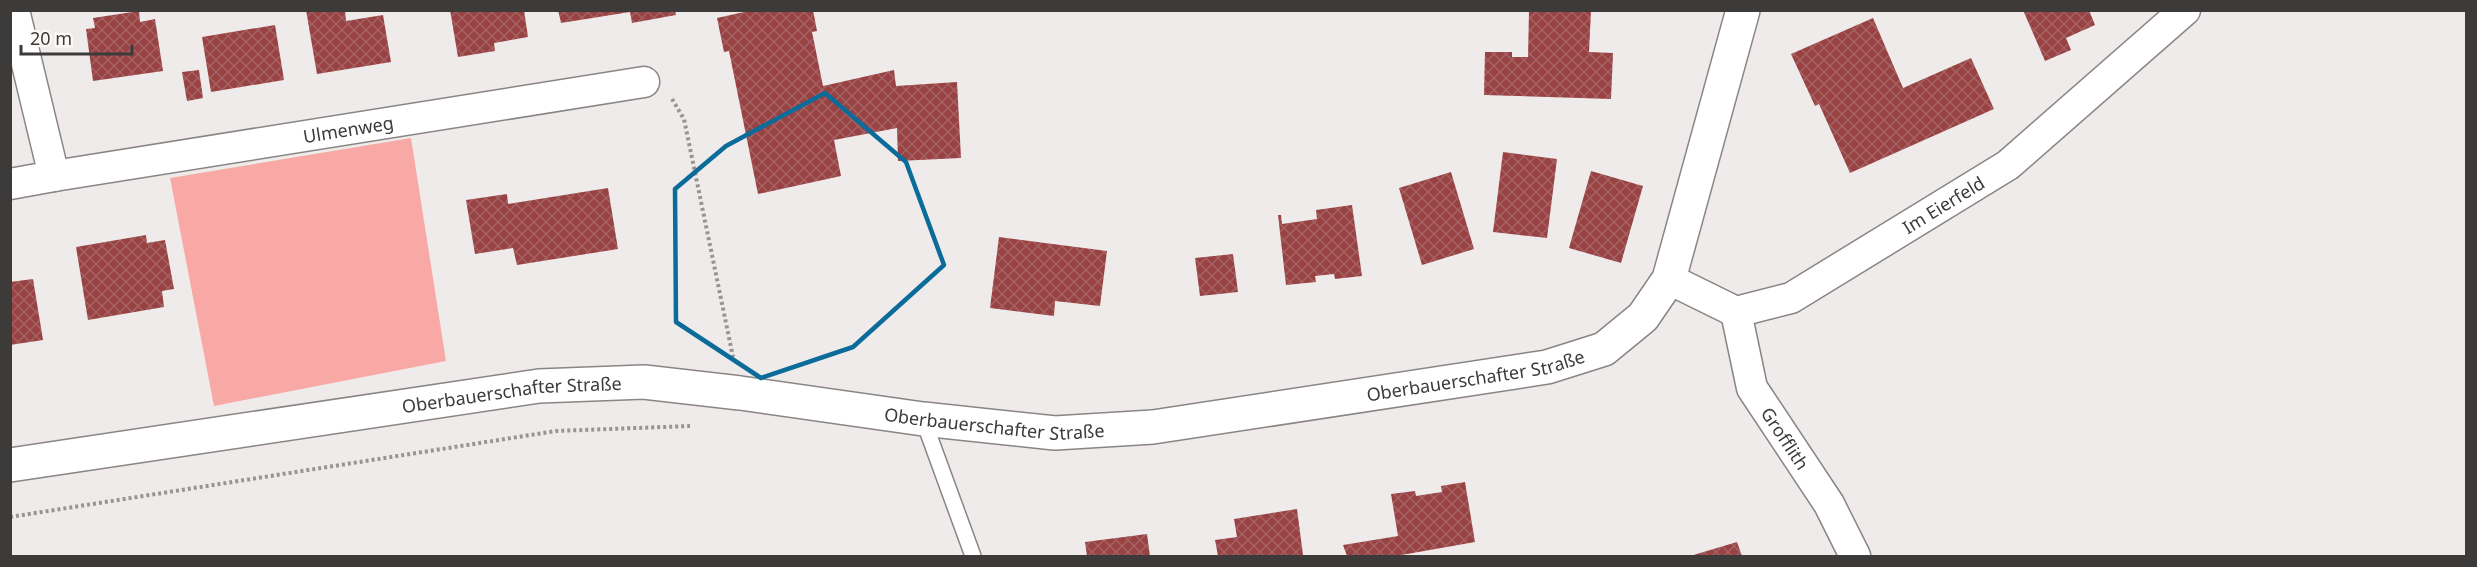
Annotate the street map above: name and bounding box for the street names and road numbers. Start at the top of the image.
street label: Ulmenweg [301,110,395,148]
street label: Im Eierfeld [1898,170,1989,239]
street label: Oberbauerschafter Straße [1365,344,1588,406]
street label: Oberbauerschafter Straße [400,371,622,418]
street label: Oberbauerschafter Straße [883,402,1105,445]
street label: Grofflith [1756,402,1815,474]

